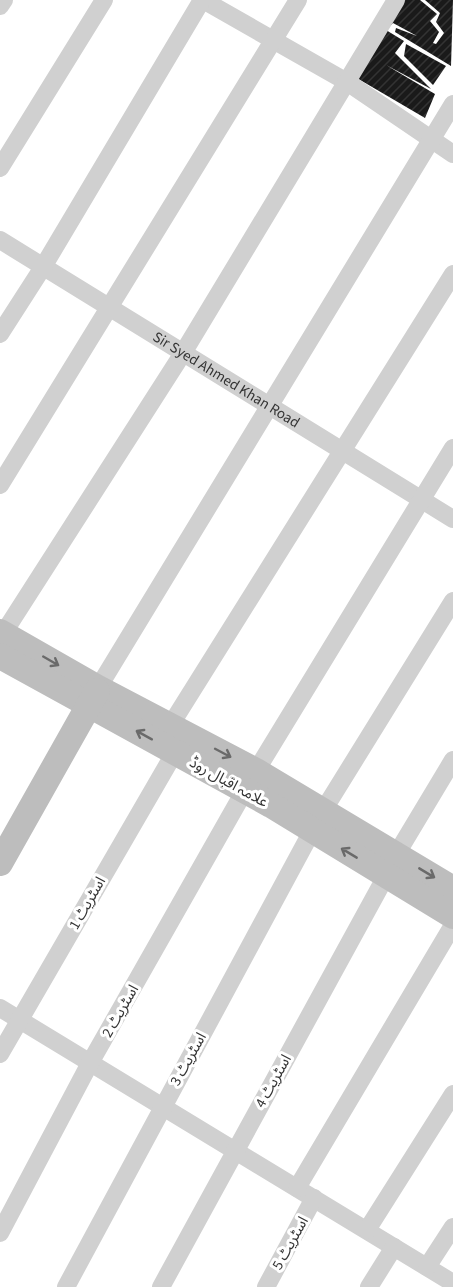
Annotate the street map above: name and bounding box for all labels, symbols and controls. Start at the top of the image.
street label: Sir Syed Ahmed Khan Road [149,327,304,433]
one-way arrow [42,655,59,667]
one-way arrow [135,729,153,740]
one-way arrow [213,748,231,759]
street label: علامہ اقبال روڈ [186,752,272,813]
one-way arrow [341,847,358,859]
one-way arrow [418,868,435,880]
street label: اسٹریٹ 1 [64,873,111,934]
street label: اسٹریٹ 2 [97,981,144,1042]
street label: اسٹریٹ 3 [165,1029,212,1090]
street label: اسٹریٹ 4 [250,1051,297,1112]
street label: اسٹریٹ 5 [267,1213,314,1274]

